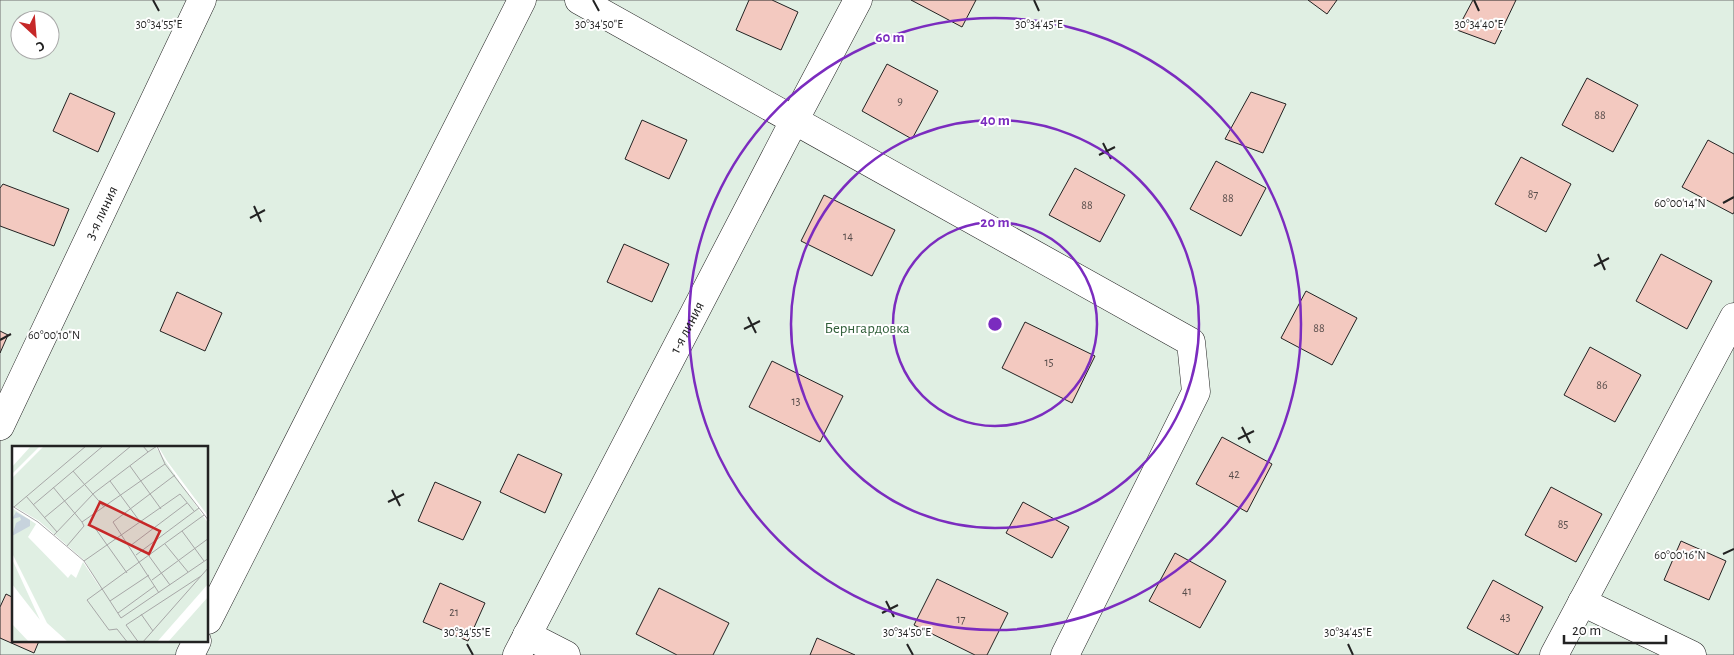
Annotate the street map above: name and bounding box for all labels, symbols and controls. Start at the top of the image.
north arrow [10,10,60,60]
text: 30°34'55"E [136,18,183,30]
text: 30°34'50"E [575,18,623,30]
text: 30°34'45"E [1015,18,1063,30]
text: 30°34'40"E [1455,18,1504,30]
text: 60 m [875,30,905,45]
text: С [33,38,47,54]
house number: 9 [897,95,903,107]
house number: 88 [1594,109,1606,121]
text: 40 m [980,113,1010,128]
street label: 3-я линия [82,184,120,242]
house number: 87 [1528,188,1538,200]
house number: 88 [1222,192,1234,204]
text: 60°00'14"N [1654,197,1706,209]
house number: 88 [1081,199,1093,211]
text: 20 m [980,215,1010,230]
house number: 14 [843,230,853,242]
street label: 1-я линия [667,299,707,356]
centre of rings [986,315,1004,333]
park label: Бернгардовка [824,321,910,336]
house number: 88 [1313,322,1325,334]
text: 60°00'10"N [28,329,80,341]
house number: 15 [1044,356,1054,368]
house number: 86 [1596,379,1608,391]
house number: 13 [791,395,801,407]
inset map [12,446,209,642]
house number: 42 [1228,468,1240,480]
house number: 85 [1558,518,1568,530]
text: 60°00'16"N [1654,549,1706,561]
house number: 41 [1182,585,1192,597]
house number: 21 [449,606,459,618]
house number: 43 [1500,611,1510,623]
scale bar [1564,612,1666,644]
house number: 17 [956,613,966,625]
text: 20 m [1572,623,1601,638]
text: 30°34'55"E [444,626,491,638]
text: 30°34'50"E [883,626,931,638]
text: 30°34'45"E [1324,626,1372,638]

